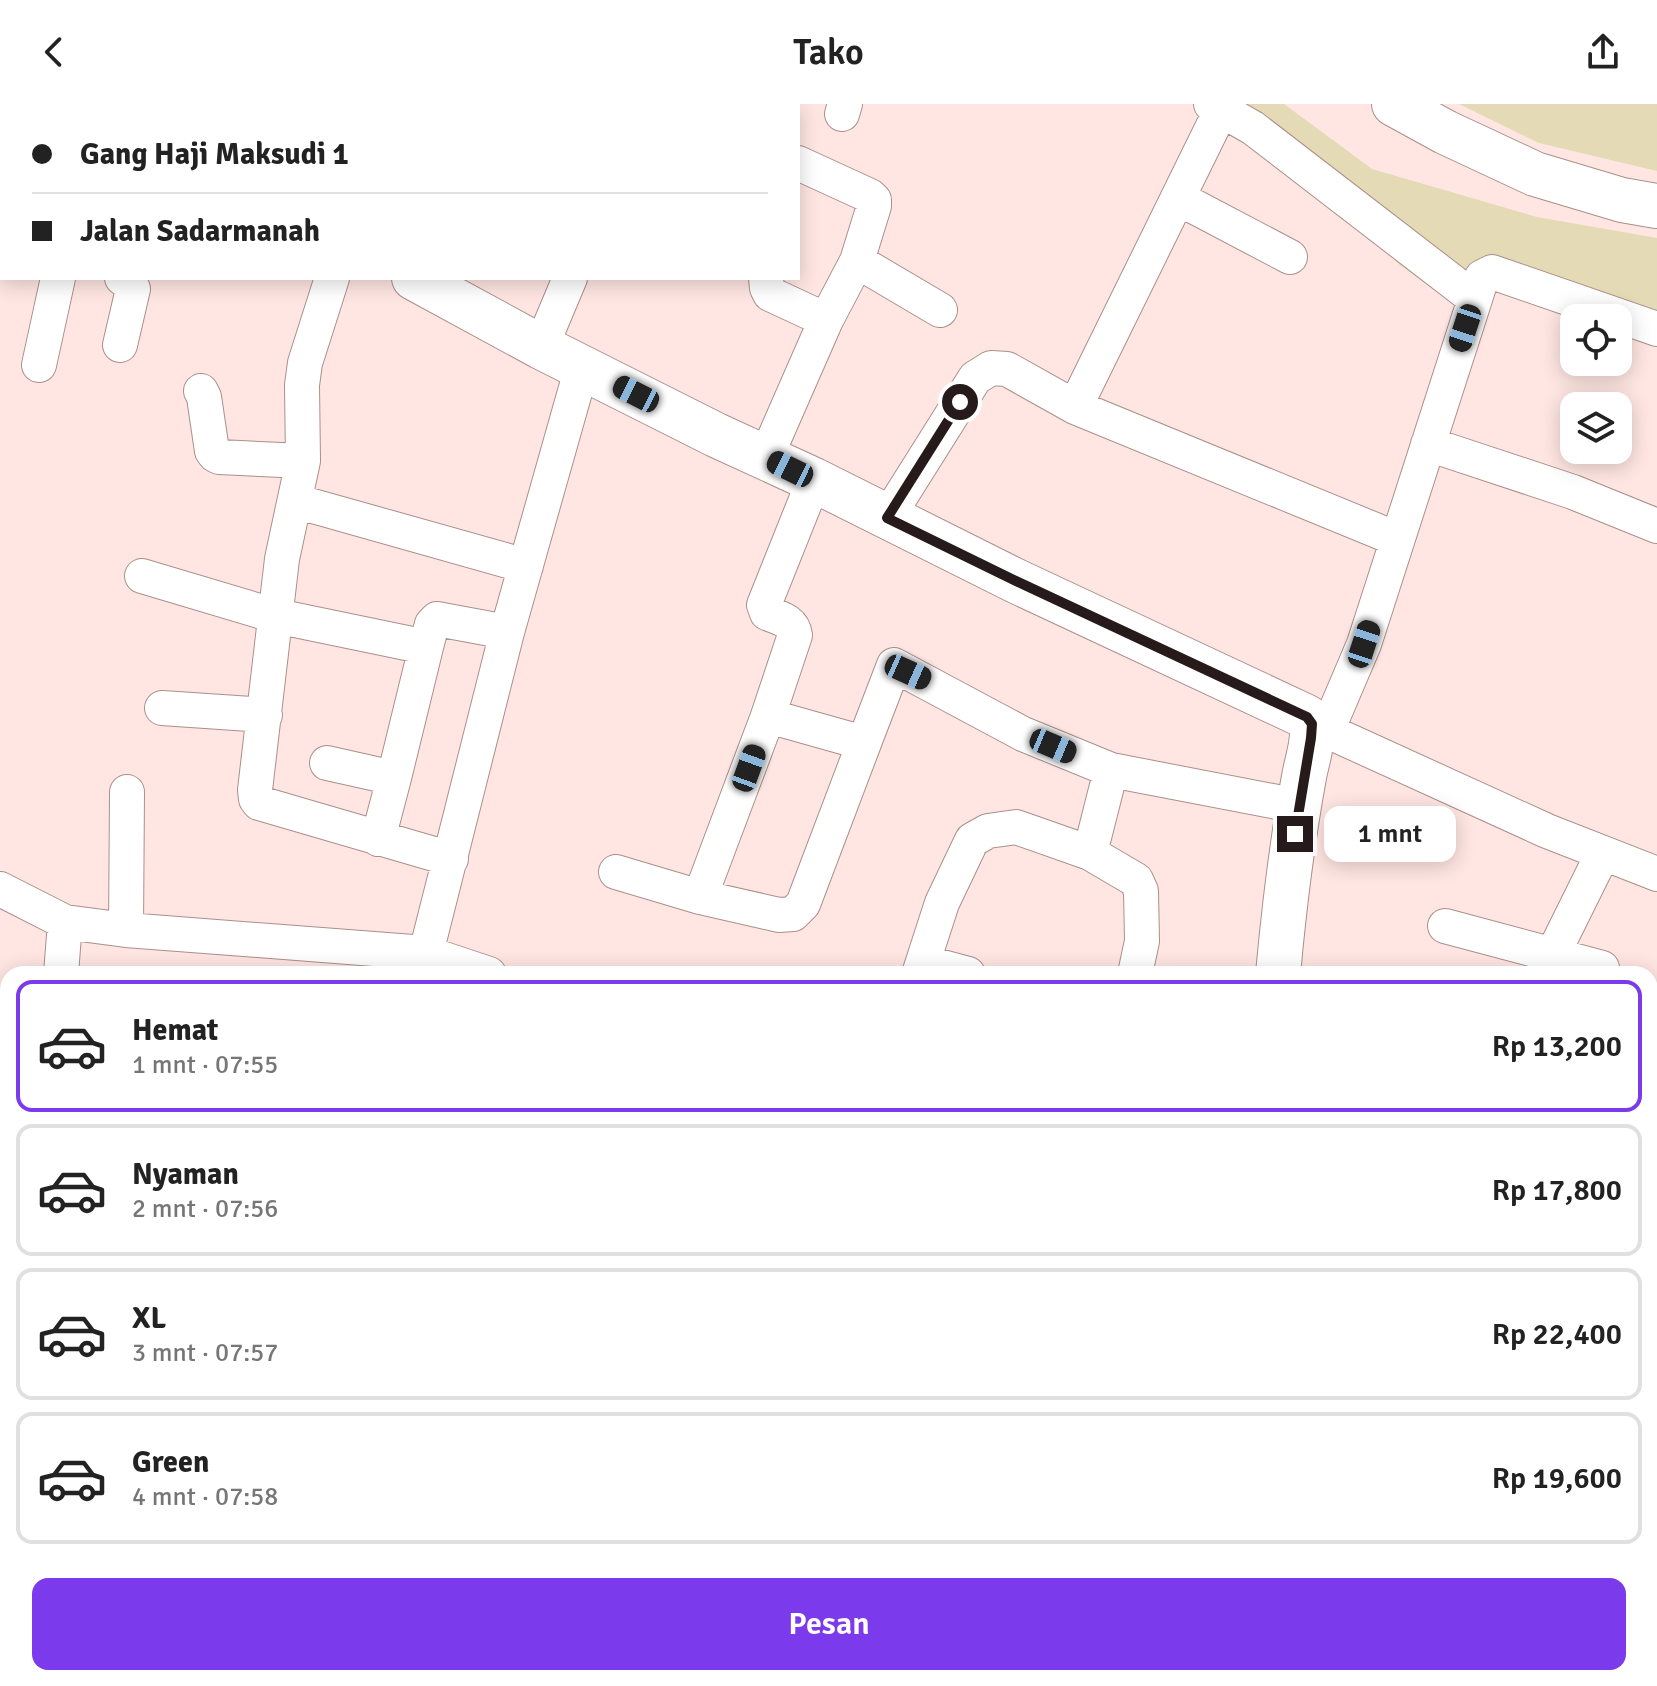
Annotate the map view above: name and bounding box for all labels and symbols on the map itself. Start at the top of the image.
car [1446,301,1484,355]
car [609,372,663,416]
route start [942,384,978,420]
car [763,448,817,490]
car [1345,617,1383,671]
car [881,651,935,693]
car [1026,726,1080,766]
car [730,741,768,795]
callout: 1 mnt [1323,806,1455,862]
route end [1277,816,1313,852]

